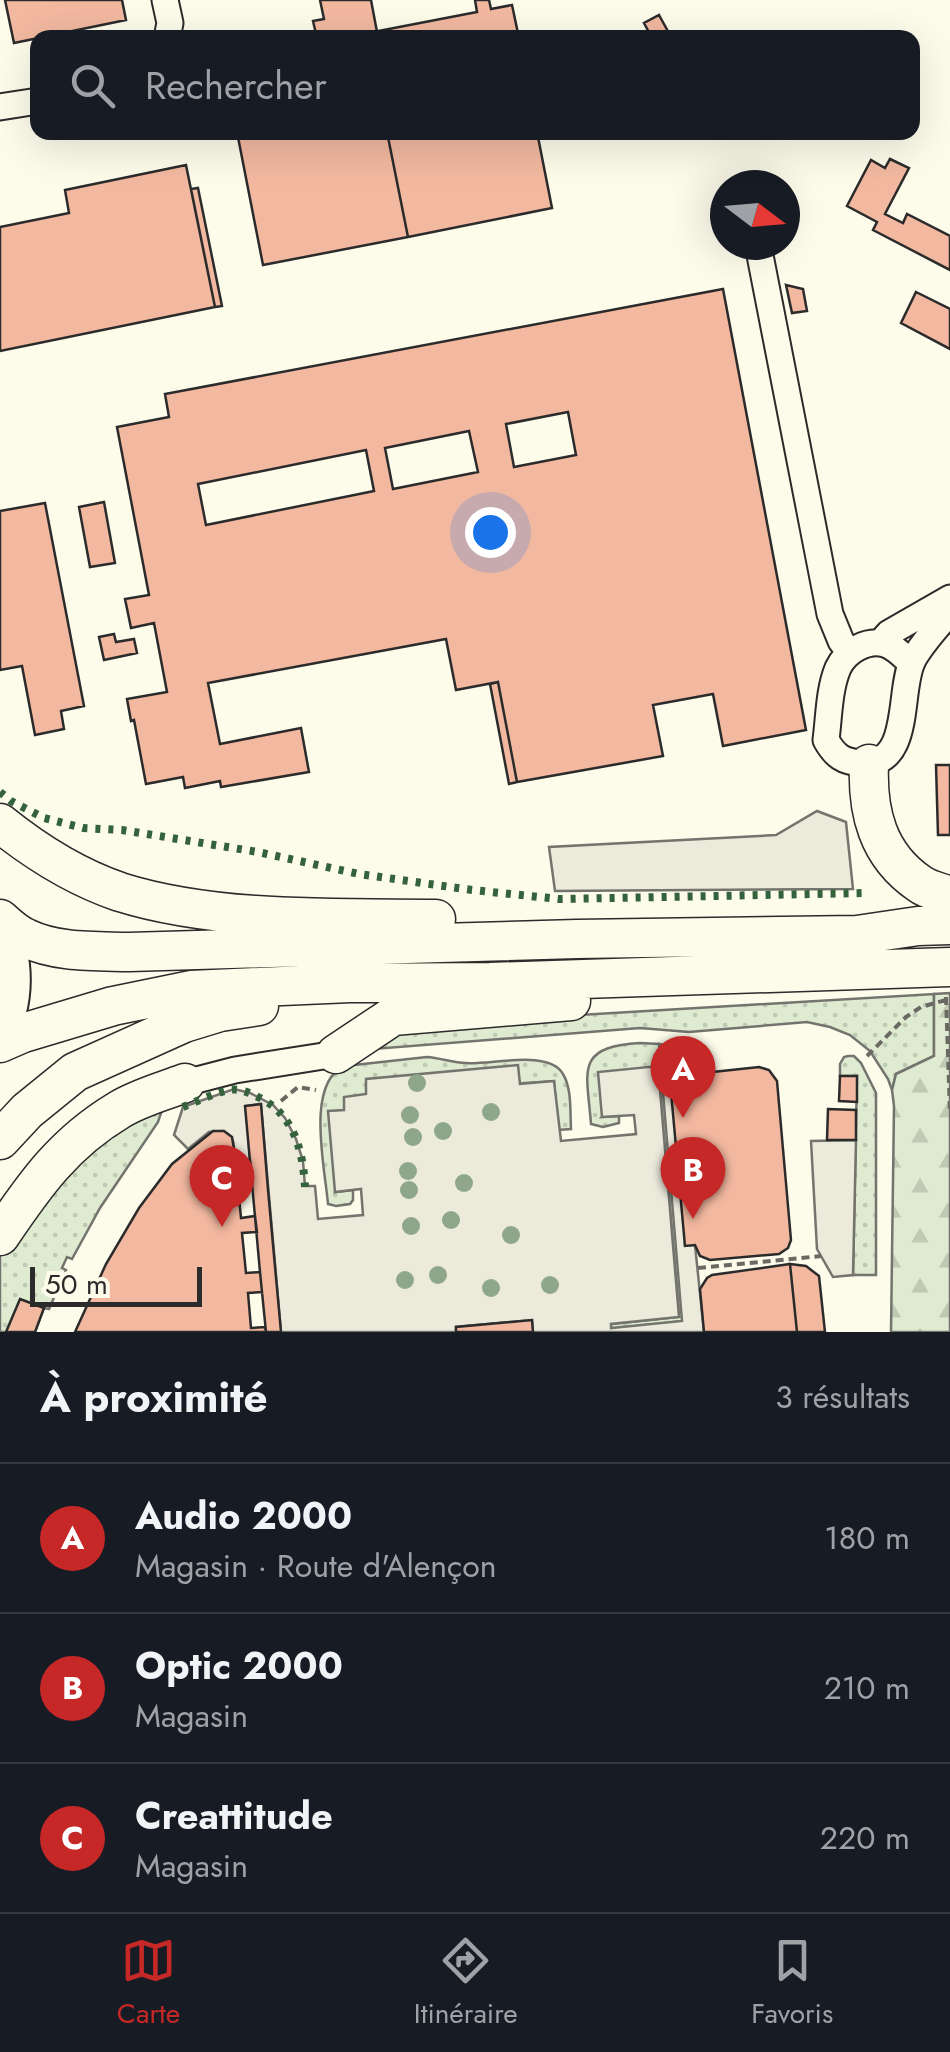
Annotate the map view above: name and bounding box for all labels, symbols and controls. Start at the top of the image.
search box [30,30,920,140]
icon: search [65,58,120,113]
text: Rechercher [145,58,327,113]
north arrow [710,170,800,260]
your location [465,507,516,558]
pin: A [650,1036,716,1118]
pin: B [660,1136,726,1219]
pin: C [190,1144,254,1227]
scale bar [30,1262,202,1306]
text: 50 m [45,1264,108,1305]
text: À proximité [40,1367,268,1428]
text: 3 résultats [775,1374,910,1420]
text: Audio 2000 [135,1488,352,1543]
text: A [61,1515,84,1561]
text: 180 m [824,1515,910,1561]
text: Magasin · Route d'Alençon [135,1543,497,1589]
text: Optic 2000 [135,1638,343,1693]
text: B [62,1665,83,1711]
text: 210 m [824,1665,910,1711]
text: Magasin [135,1693,248,1739]
text: Creattitude [135,1788,333,1843]
text: C [61,1815,84,1861]
text: 220 m [820,1815,910,1861]
text: Magasin [135,1843,248,1889]
tab: Carte [117,1933,180,2034]
tab: Itinéraire [414,1933,518,2034]
tab: Favoris [751,1933,833,2034]

